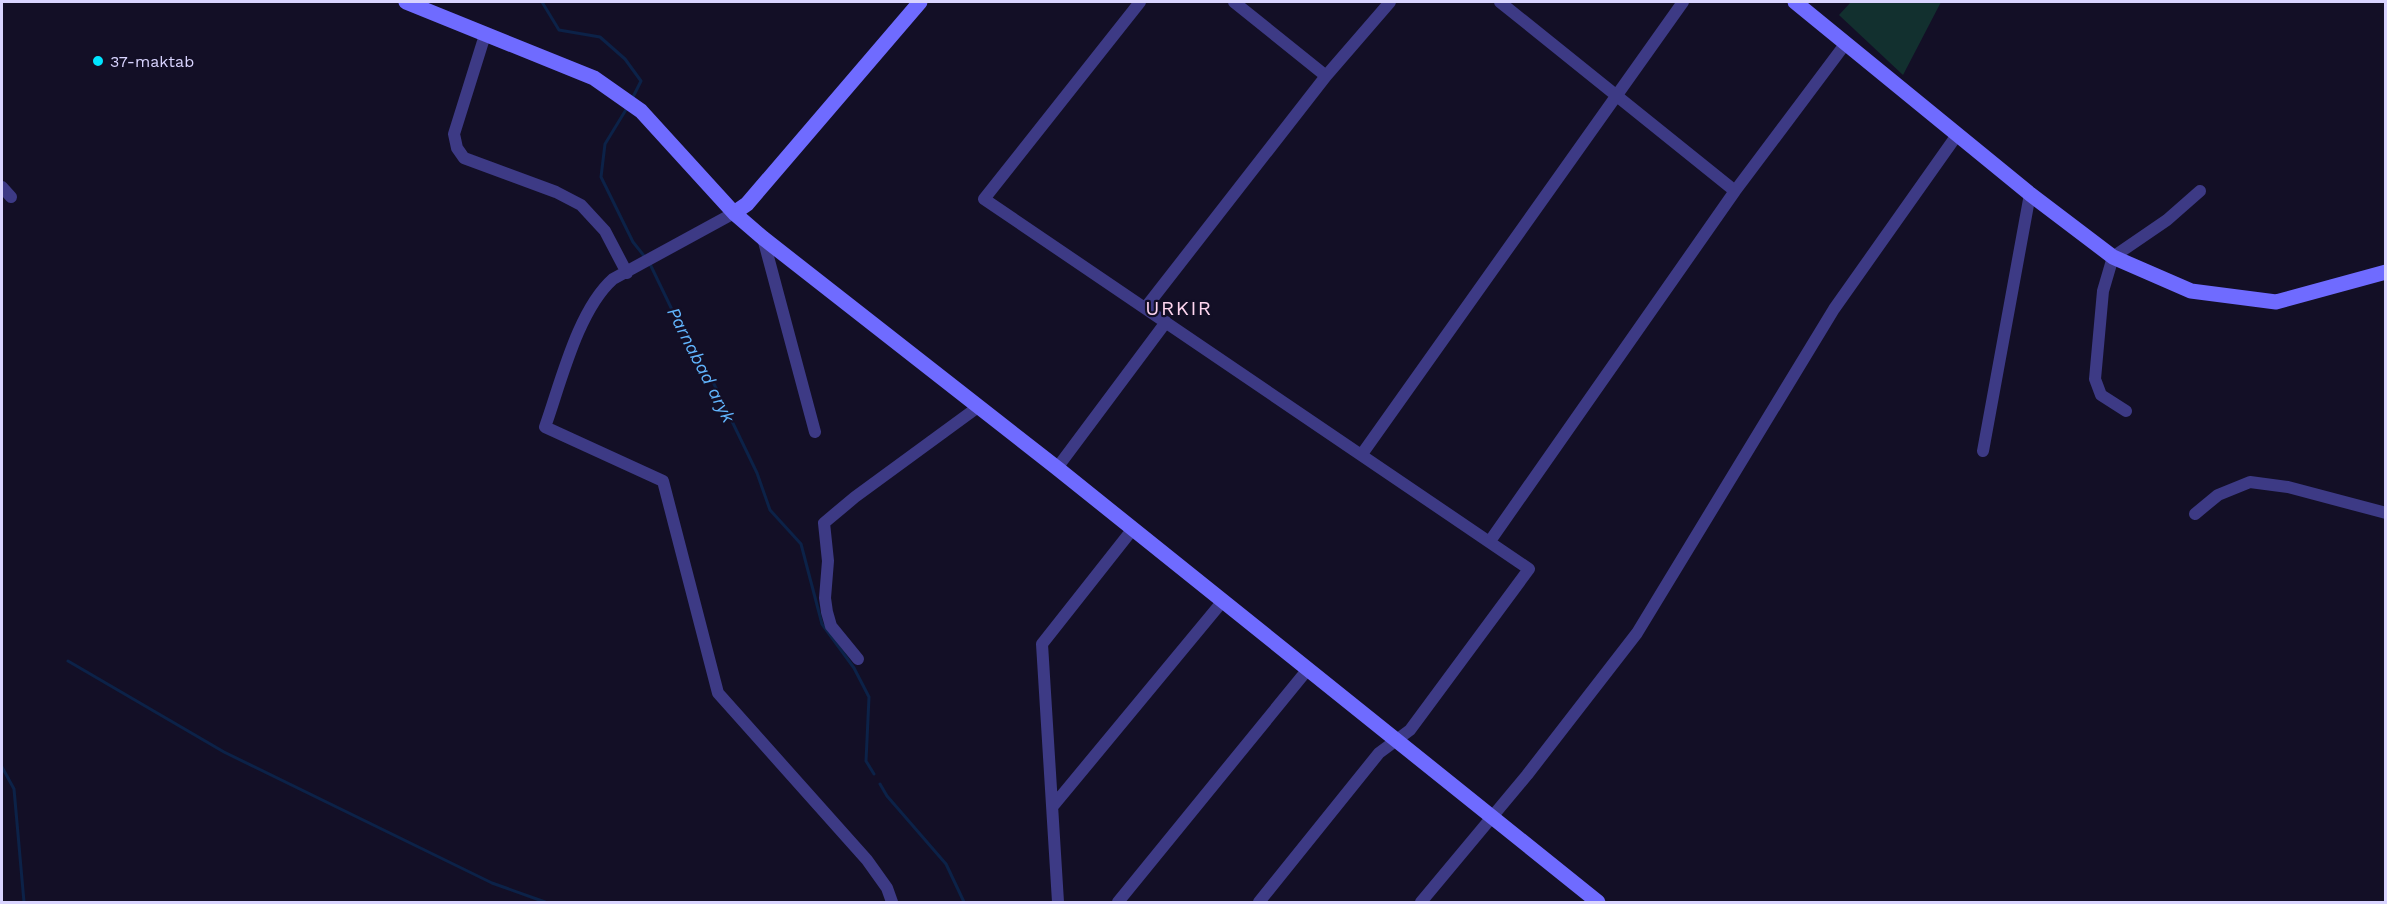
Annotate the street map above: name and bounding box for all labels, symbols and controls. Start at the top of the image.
place label: 37-maktab [110,52,194,71]
marker: 37-maktab [91,54,105,68]
district label: URKIR [1145,296,1213,320]
water label: Parnabad aryk [663,303,740,427]

